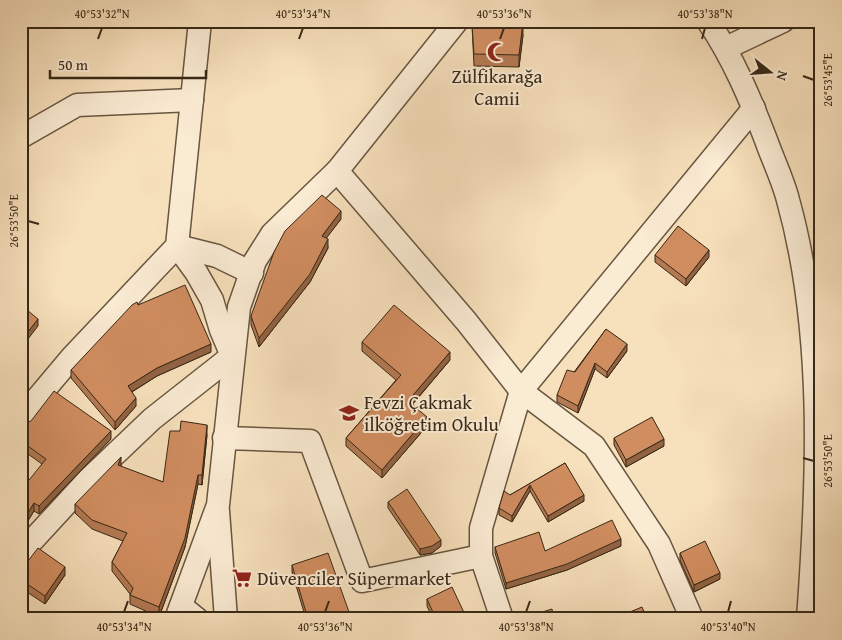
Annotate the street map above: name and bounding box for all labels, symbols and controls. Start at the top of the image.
text: 40°53'32"N [74,5,130,22]
text: 40°53'34"N [275,5,331,22]
text: 40°53'36"N [476,5,532,22]
text: 40°53'38"N [677,5,733,22]
mosque icon: Zülfikarağa Camii [486,41,508,63]
scale bar [50,48,206,80]
north arrow [744,48,794,98]
text: 26°53'45"E [819,53,836,107]
text: 50 m [58,54,89,75]
place label: Zülfikarağa Camii [452,62,542,112]
text: N [771,68,793,84]
text: 26°53'50"E [5,194,22,248]
place label: Fevzi Çakmak ilköğretim Okulu [364,388,499,438]
school or university icon: Fevzi Çakmak ilköğretim Okulu [338,402,360,424]
text: 26°53'50"E [819,434,836,488]
place label: Düvenciler Süpermarket [257,564,452,592]
supermarket icon: Düvenciler Süpermarket [231,567,253,589]
text: 40°53'34"N [96,618,152,635]
text: 40°53'36"N [297,618,353,635]
text: 40°53'38"N [498,618,554,635]
text: 40°53'40"N [700,618,756,635]

